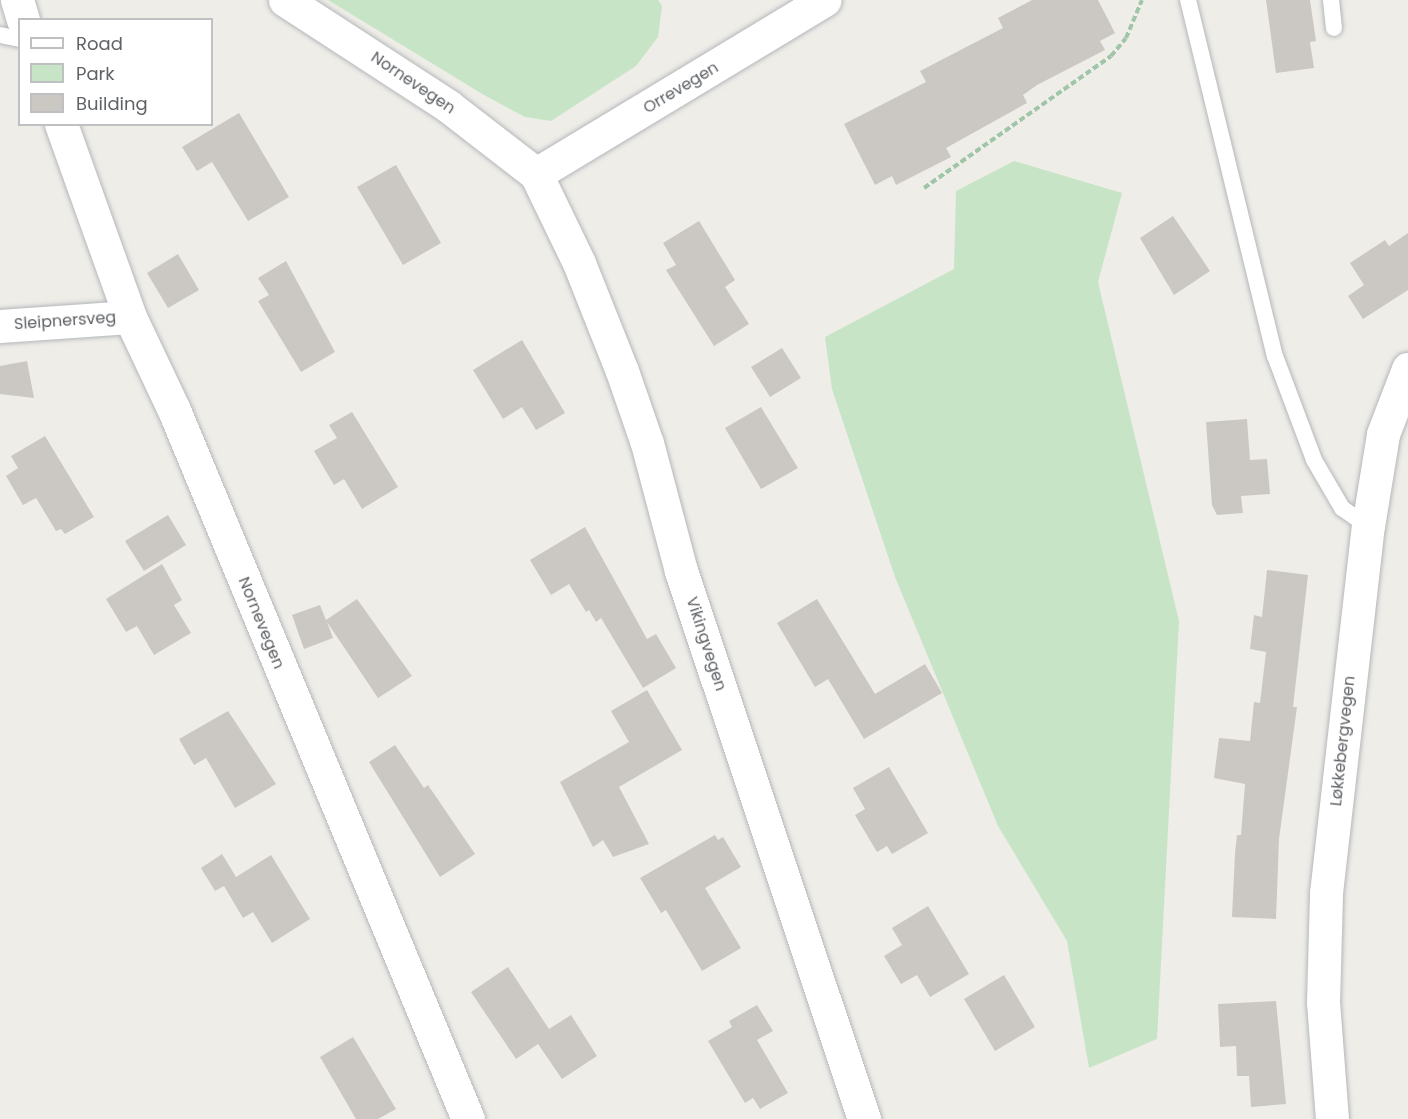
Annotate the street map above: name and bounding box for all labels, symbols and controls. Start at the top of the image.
legend [18,18,213,126]
text: Road [76,31,123,56]
street label: Nornevegen [367,48,459,118]
street label: Orrevegen [640,58,722,118]
text: Park [76,61,115,86]
text: Building [76,91,148,116]
street label: Sleipnersveg [13,308,117,334]
street label: Nornevegen [234,574,288,672]
street label: Vikingvegen [682,595,730,693]
street label: Løkkebergvegen [1327,675,1359,807]

